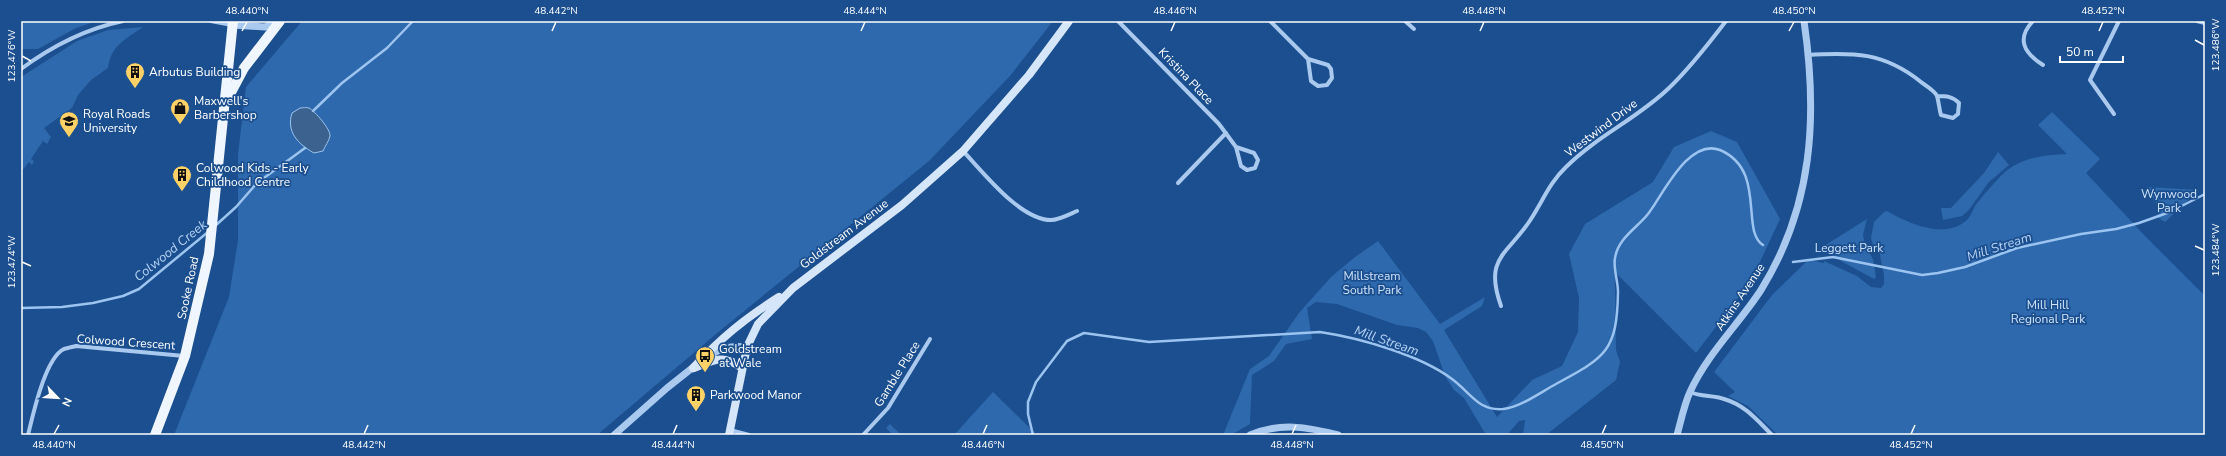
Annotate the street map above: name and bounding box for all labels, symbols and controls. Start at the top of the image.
text: 48.440°N [225,4,269,18]
text: 48.442°N [534,4,578,18]
text: 48.444°N [843,4,887,18]
text: 48.446°N [1153,4,1197,18]
text: 48.448°N [1462,4,1506,18]
text: 48.450°N [1772,4,1816,18]
text: 48.452°N [2081,4,2125,18]
text: 123.486°W [2209,18,2223,72]
text: 123.476°W [5,29,19,83]
scale bar [2060,38,2123,64]
street label: Kristina Place [1155,44,1217,108]
text: 50 m [2066,44,2094,60]
building icon: Arbutus Building [124,61,146,89]
place label: Arbutus Building [149,64,240,80]
place label: Maxwell's Barbershop [194,93,257,123]
street label: Westwind Drive [1561,95,1641,161]
shop icon: Maxwell's Barbershop [169,97,191,125]
place label: Royal Roads University [83,106,150,136]
school or university icon: Royal Roads University [58,110,80,138]
place label: Colwood Kids - Early Childhood Centre [196,160,309,190]
building icon: Colwood Kids - Early Childhood Centre [171,164,193,192]
park label: Wynwood Park [2141,186,2197,216]
street label: Goldstream Avenue [796,195,892,273]
water label: Colwood Creek [130,215,211,286]
text: 123.484°W [2209,223,2223,277]
water label: Mill Stream [1965,228,2034,266]
text: 123.474°W [5,235,19,289]
park label: Leggett Park [1815,240,1884,256]
street label: Sooke Road [174,255,202,321]
street label: Atkins Avenue [1712,260,1768,334]
park label: Millstream South Park [1343,268,1402,298]
park label: Mill Hill Regional Park [2011,297,2086,327]
water label: Mill Stream [1352,321,1421,360]
street label: Colwood Crescent [76,331,176,353]
street label: Gamble Place [870,338,924,410]
place label: Goldstream at Wale [719,341,782,371]
bus stop icon: Goldstream at Wale [694,345,716,373]
north arrow [38,378,78,418]
building icon: Parkwood Manor [685,384,707,412]
place label: Parkwood Manor [710,387,802,403]
text: N [58,395,75,409]
text: 48.440°N [32,438,76,452]
text: 48.442°N [342,438,386,452]
text: 48.444°N [651,438,695,452]
text: 48.446°N [961,438,1005,452]
text: 48.448°N [1270,438,1314,452]
text: 48.450°N [1580,438,1624,452]
text: 48.452°N [1889,438,1933,452]

